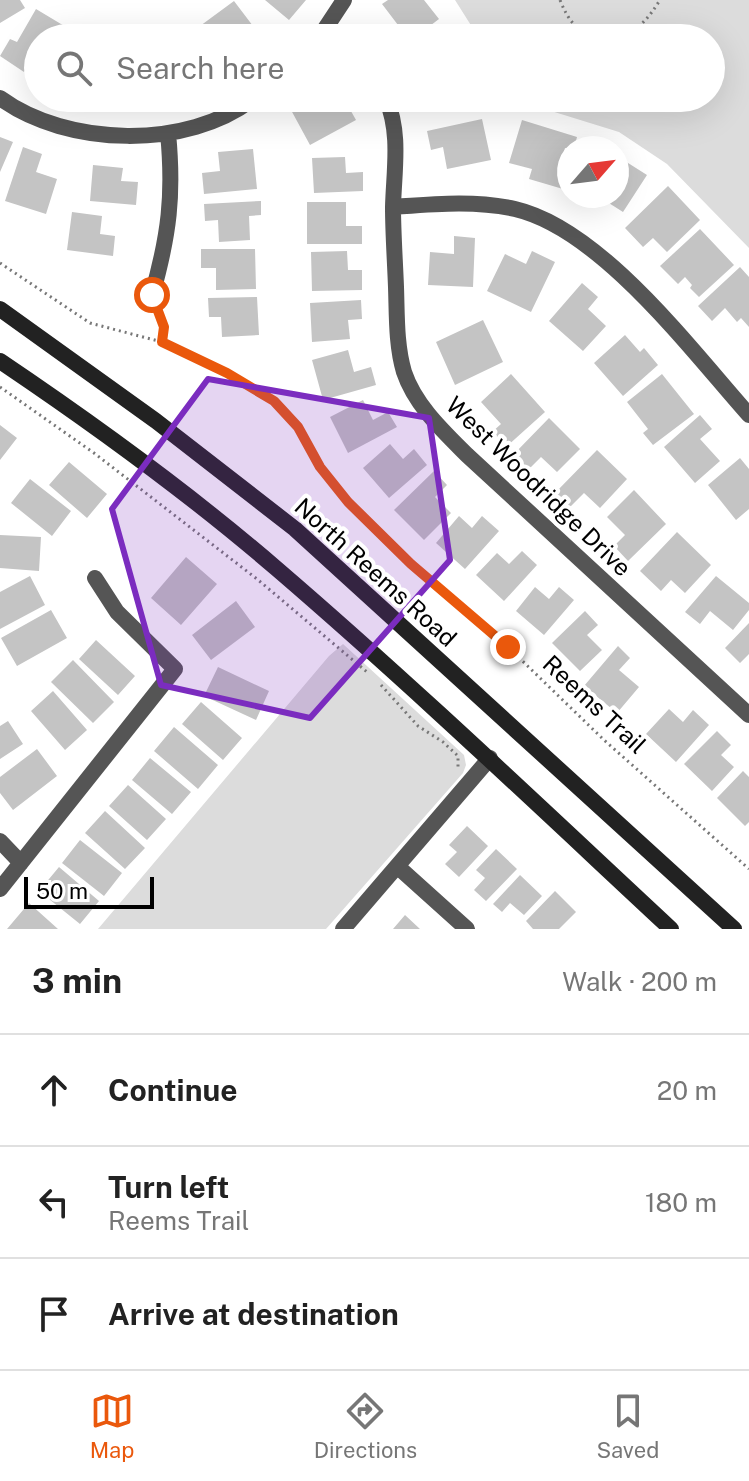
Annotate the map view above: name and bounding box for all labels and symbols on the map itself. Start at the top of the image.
north arrow [557,136,629,208]
route start [134,277,170,313]
street label: West Woodridge Drive [441,390,637,582]
street label: North Reems Road [289,492,463,652]
route end [490,629,526,665]
street label: Reems Trail [538,649,652,759]
scale bar [24,873,154,909]

